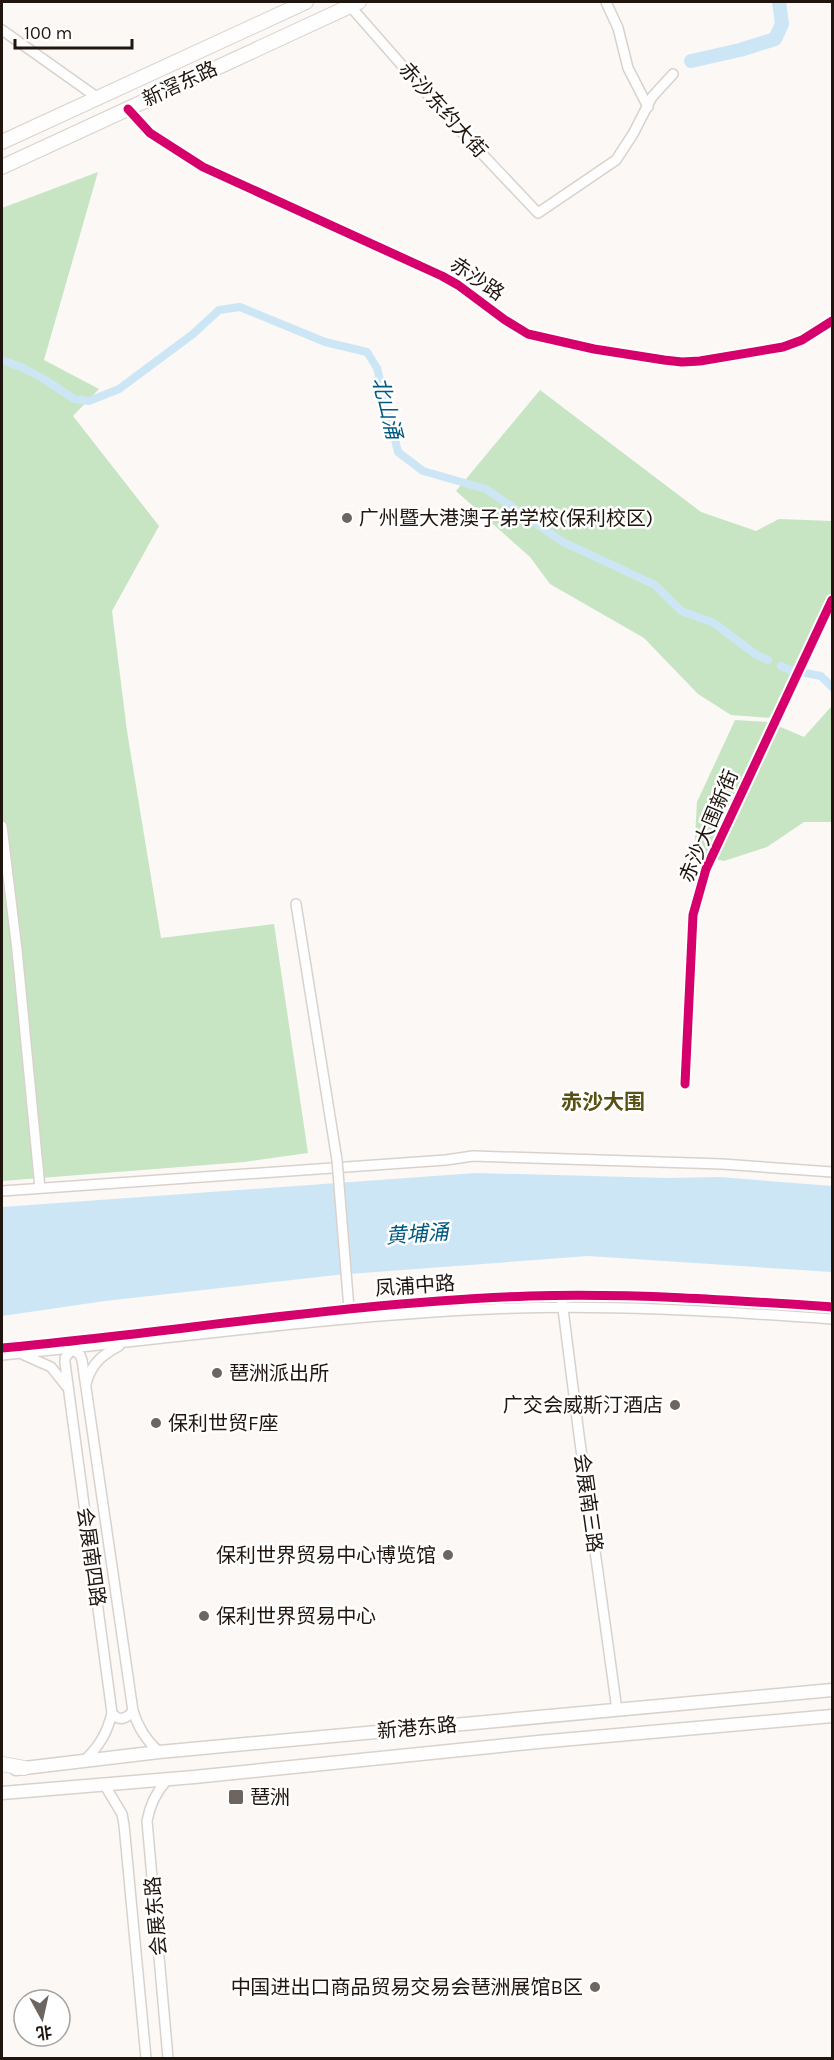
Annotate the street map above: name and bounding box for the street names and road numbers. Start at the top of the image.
street label: 新滘东路 [139,57,221,111]
street label: 赤沙东约大街 [394,58,492,162]
street label: 赤沙路 [446,253,508,305]
street label: 赤沙大围新街 [675,766,743,886]
street label: 凤浦中路 [374,1272,456,1300]
street label: 会展南三路 [570,1452,606,1554]
street label: 会展南四路 [73,1506,109,1608]
street label: 新港东路 [376,1713,458,1743]
street label: 会展东路 [141,1875,171,1957]

